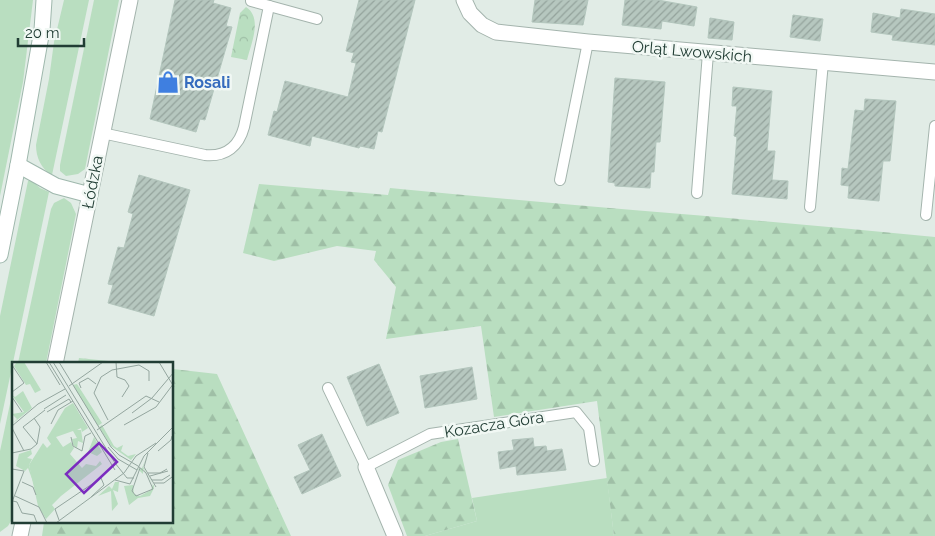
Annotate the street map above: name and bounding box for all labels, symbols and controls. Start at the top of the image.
scale bar [18,15,84,47]
text: 20 m [25,24,60,42]
street label: Orląt Lwowskich [631,37,753,66]
shop icon: Rosali [155,69,181,95]
place label: Rosali [184,73,230,92]
street label: Łódzka [78,154,107,210]
inset map [12,362,174,524]
street label: Kozacza Góra [443,407,545,442]

